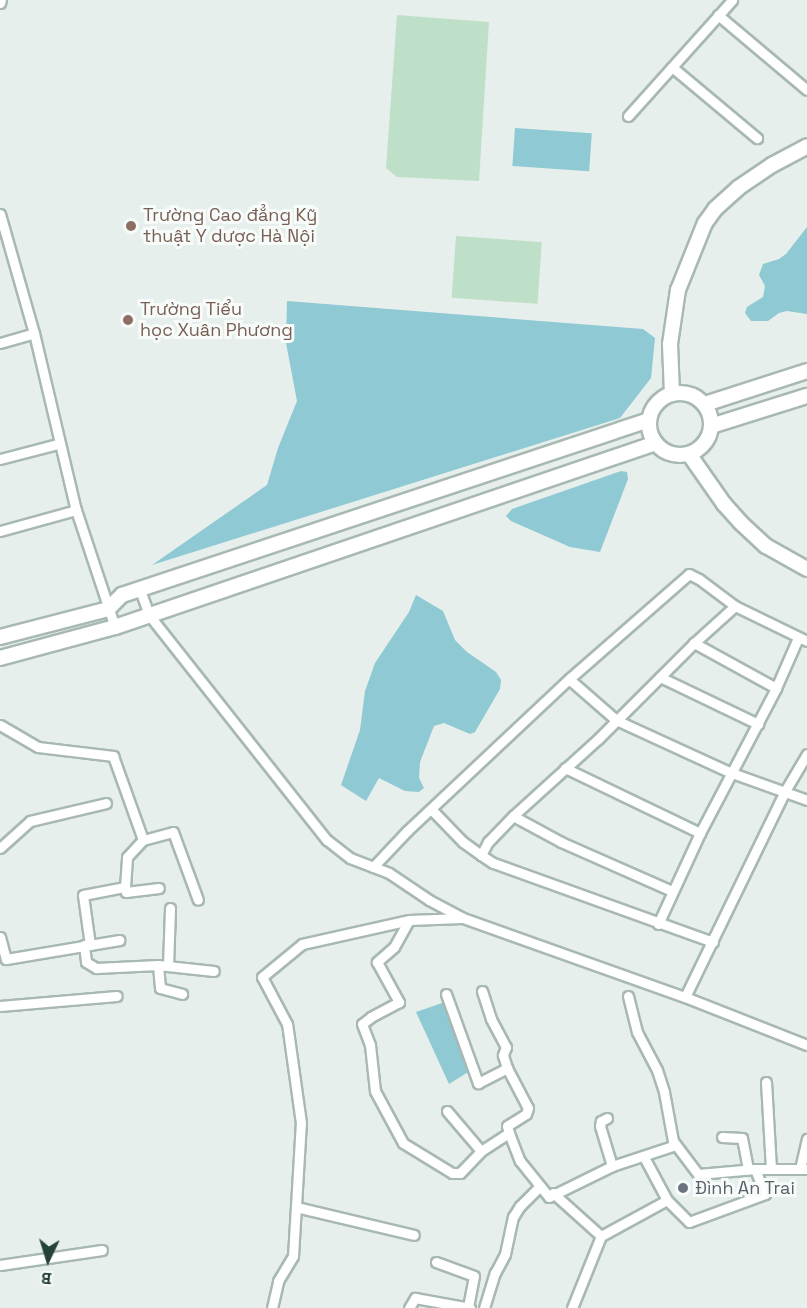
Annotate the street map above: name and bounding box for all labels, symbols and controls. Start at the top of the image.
place label: Trường Cao đẳng Kỹ thuật Y dược Hà Nội [143,205,317,248]
marker: Trường Cao đẳng Kỹ thuật Y dược Hà Nội [124,219,138,233]
place label: Trường Tiểu học Xuân Phương [140,299,293,342]
marker: Trường Tiểu học Xuân Phương [121,313,135,327]
place label: Đình An Trai [695,1177,795,1199]
marker: Đình An Trai [676,1181,690,1195]
north arrow [18,1230,78,1290]
text: B [41,1268,53,1289]

